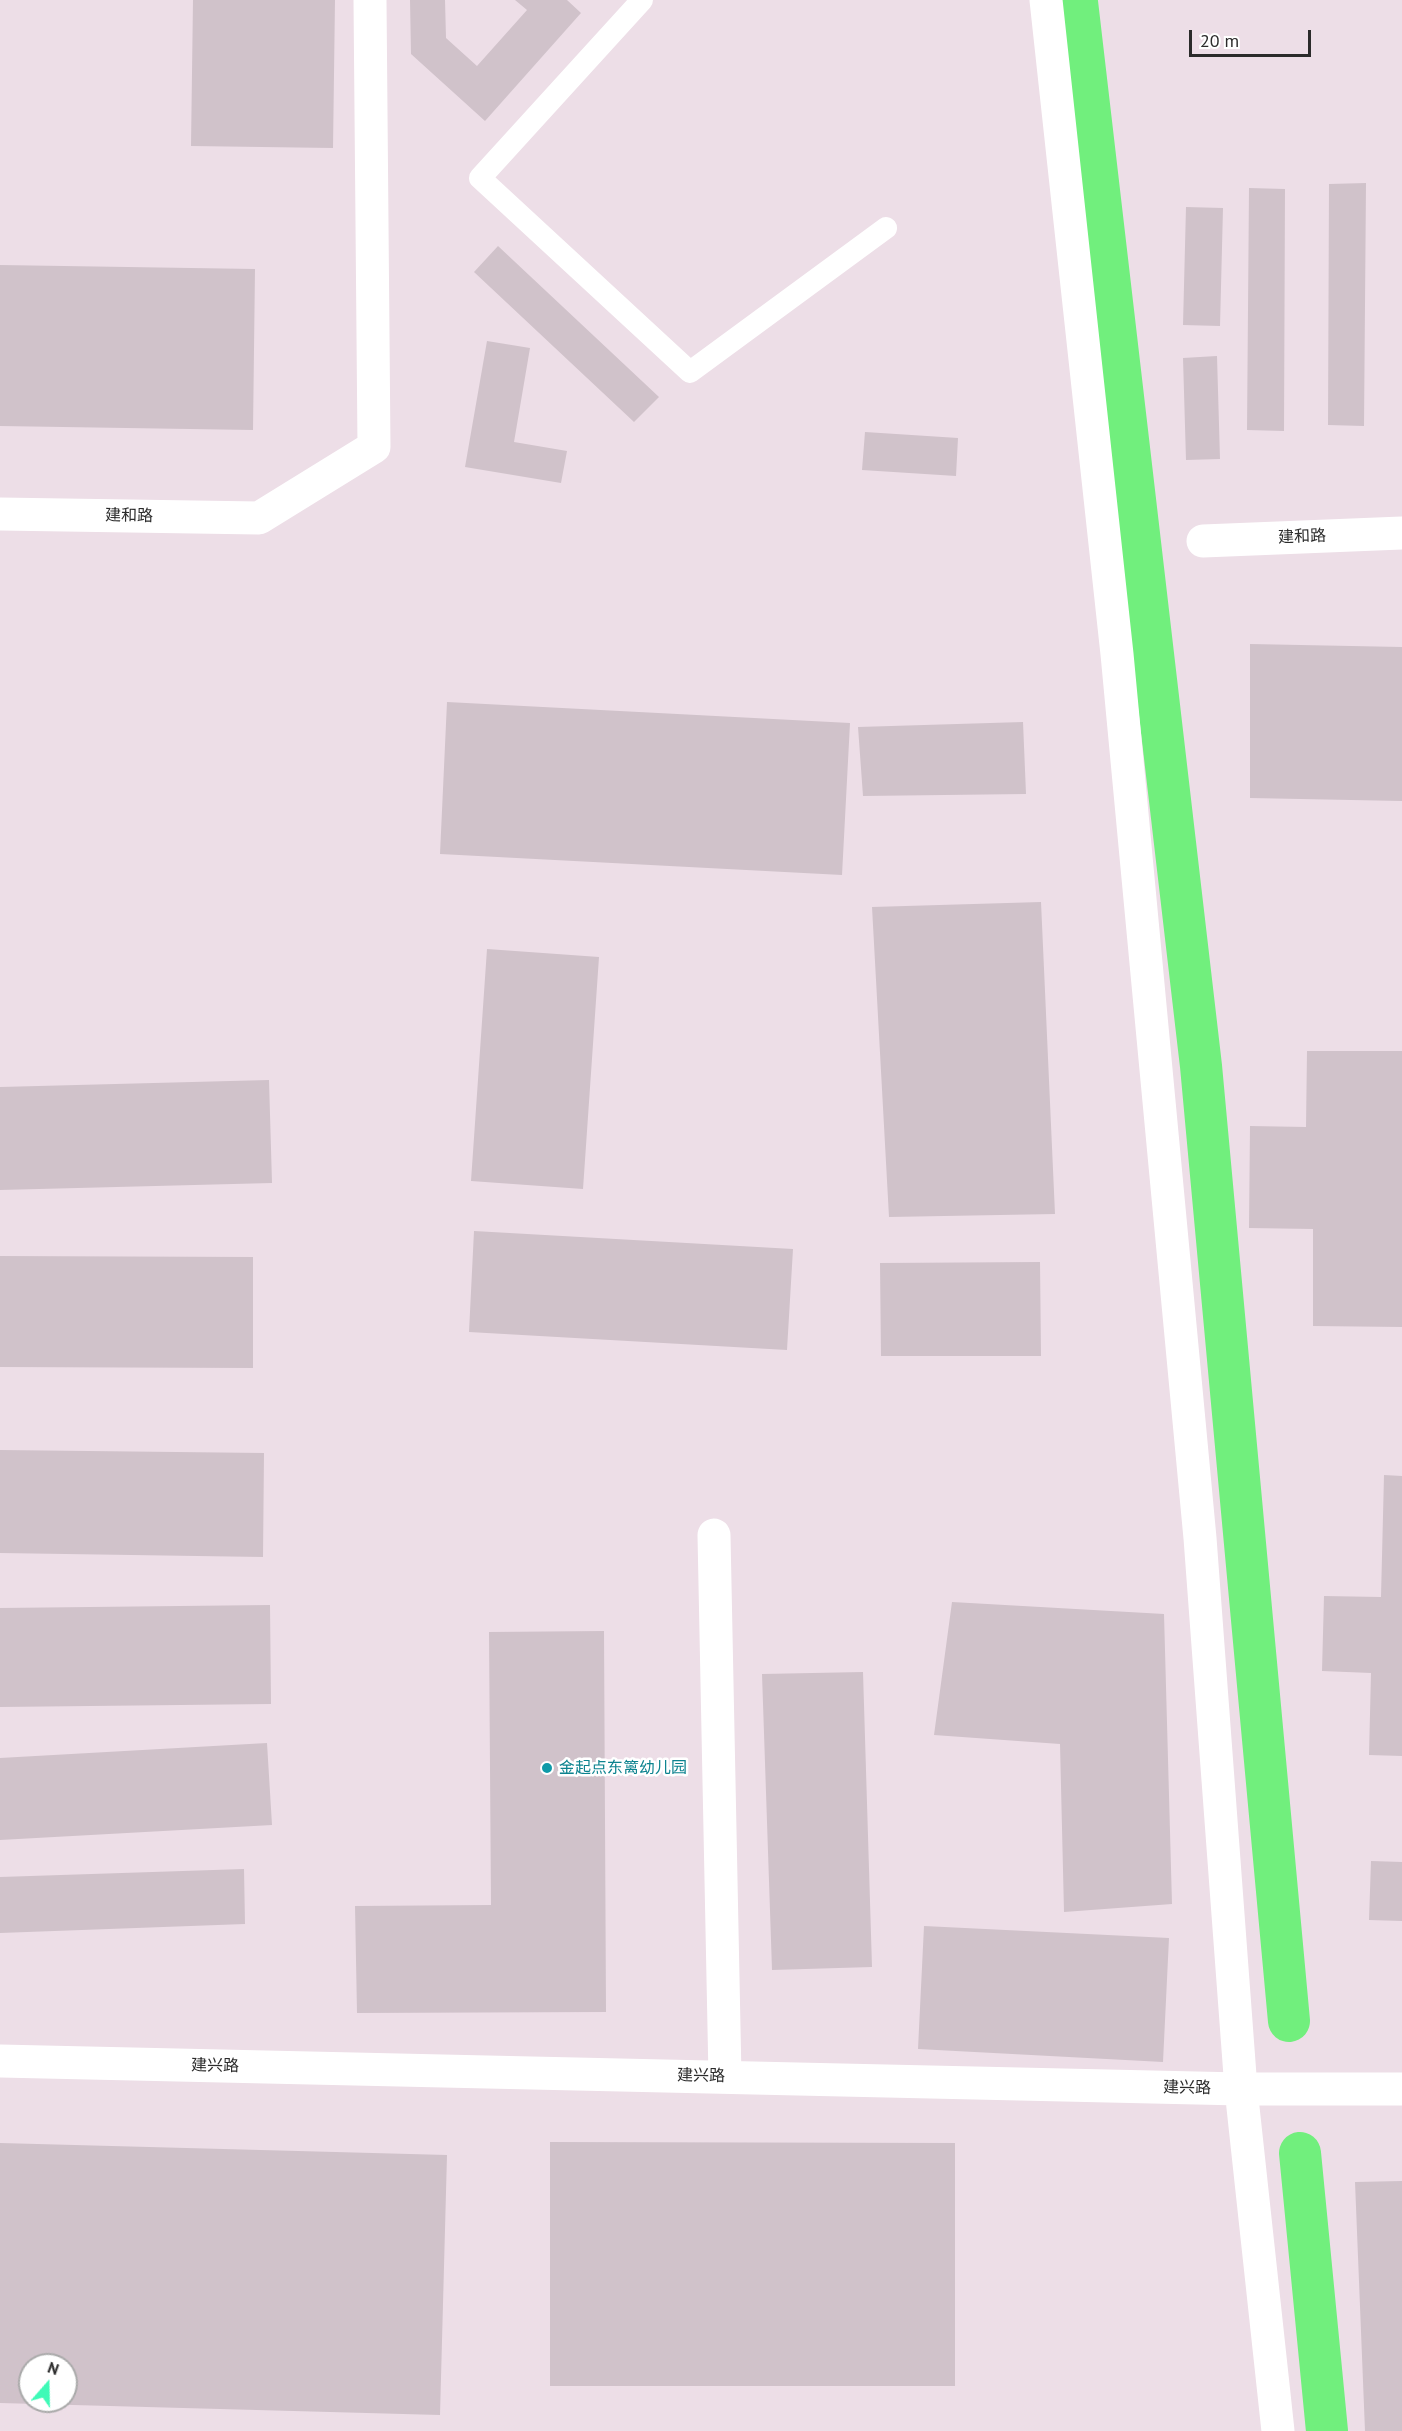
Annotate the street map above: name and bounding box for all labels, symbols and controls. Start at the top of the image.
scale bar [1192,18,1314,56]
text: 20 m [1200,29,1239,52]
street label: 建和路 [105,506,153,526]
street label: 建和路 [1278,527,1326,547]
place label: 金起点东篱幼儿园 [559,1758,687,1778]
marker: 金起点东篱幼儿园 [540,1761,554,1775]
street label: 建兴路 [191,2056,239,2076]
street label: 建兴路 [677,2066,725,2086]
street label: 建兴路 [1163,2078,1211,2098]
north arrow [18,2353,78,2413]
text: N [45,2357,62,2379]

